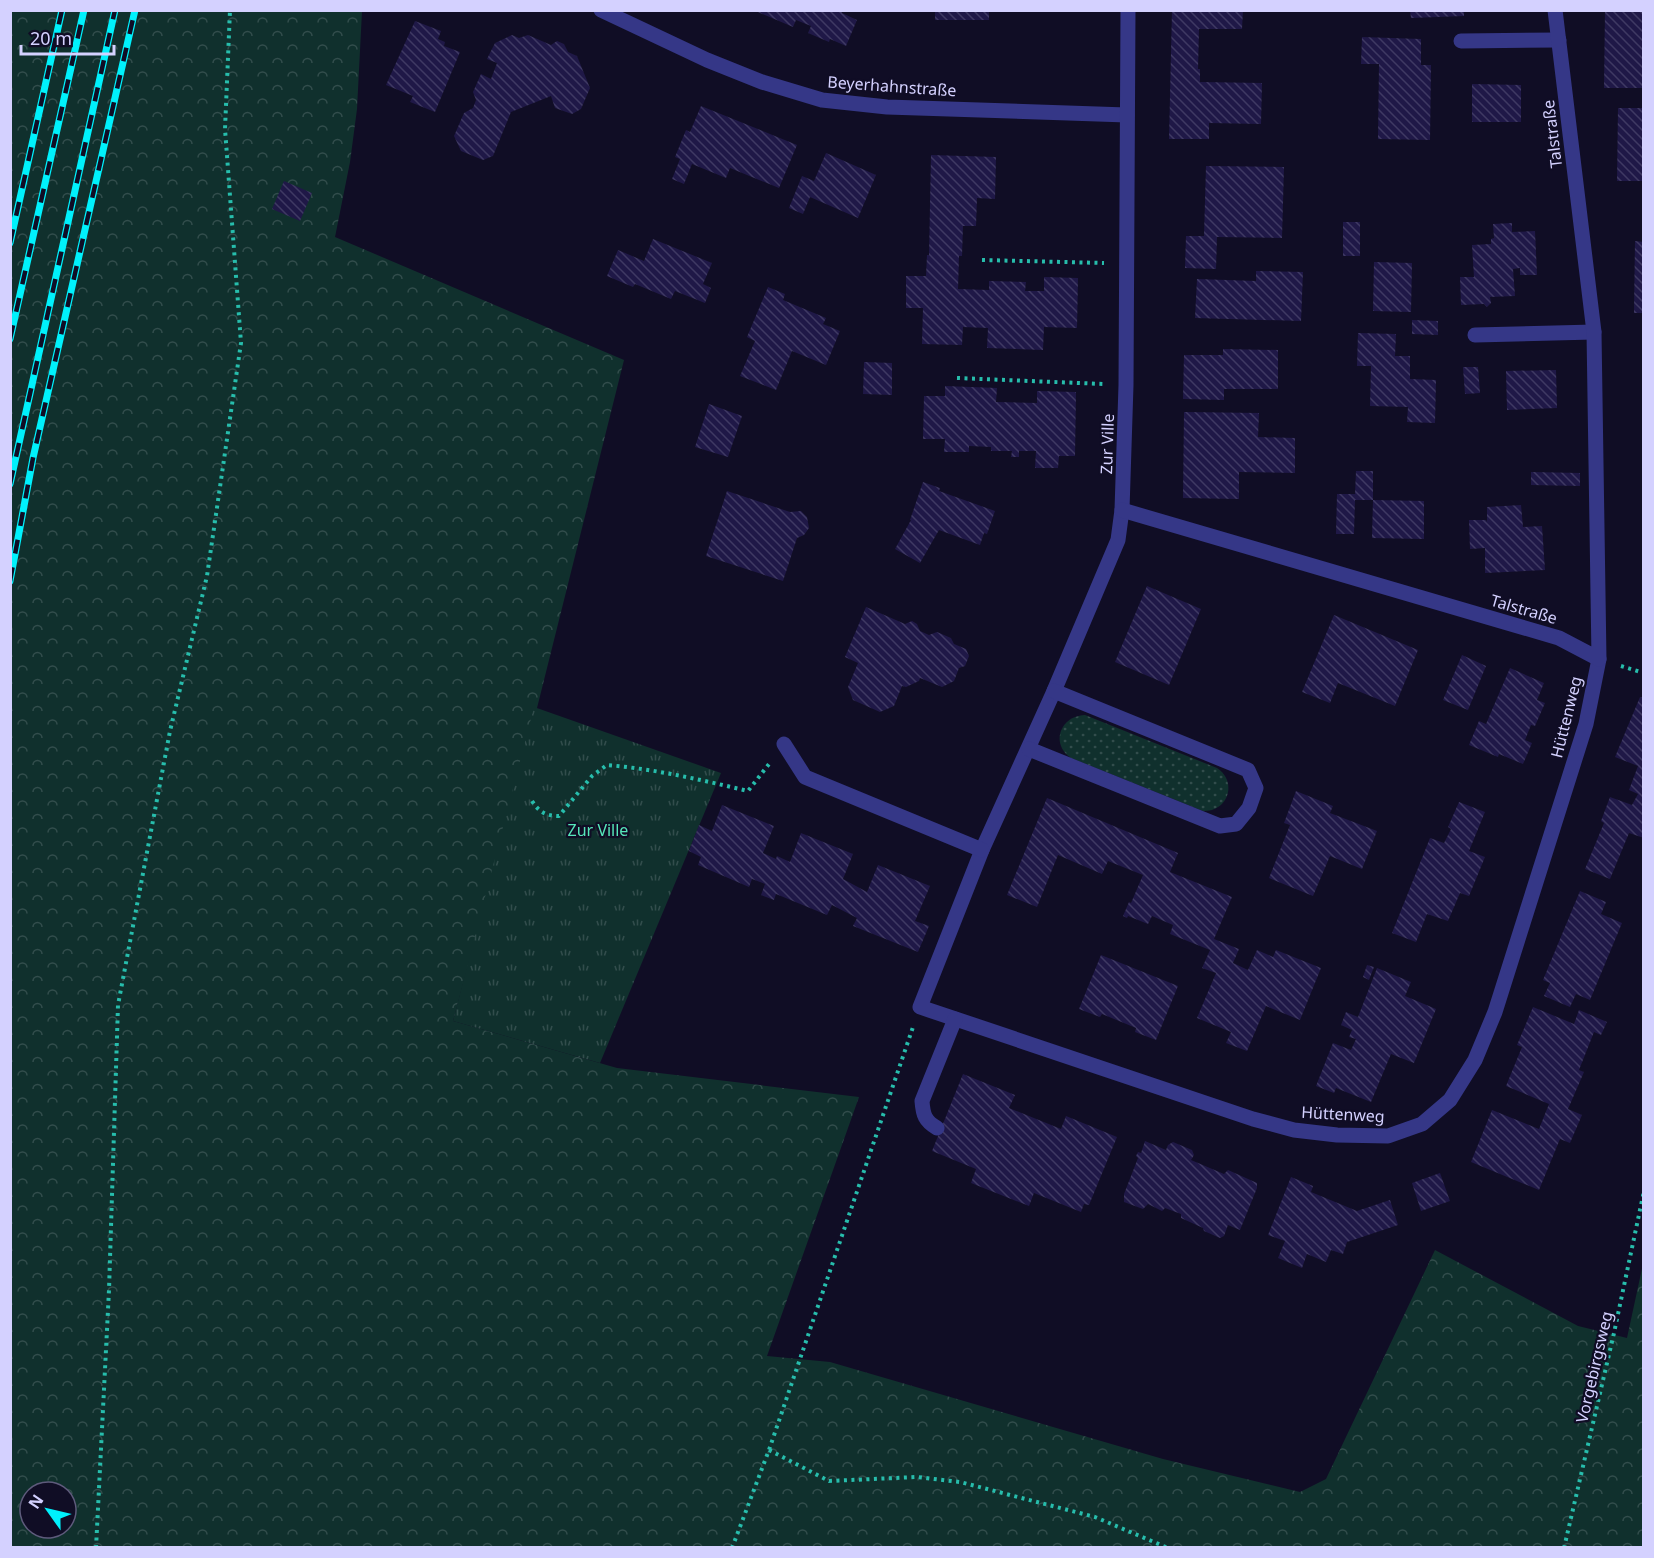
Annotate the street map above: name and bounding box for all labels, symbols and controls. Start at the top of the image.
scale bar [21,18,114,56]
text: 20 m [30,26,72,50]
street label: Beyerhahnstraße [827,71,957,101]
street label: Talstraße [1537,99,1567,169]
street label: Zur Ville [1095,413,1119,475]
street label: Talstraße [1488,589,1560,629]
street label: Hüttenweg [1545,674,1587,760]
park label: Zur Ville [568,819,628,841]
street label: Hüttenweg [1301,1101,1385,1127]
street label: Vorgebirgsweg [1571,1309,1617,1425]
north arrow [18,1480,78,1540]
text: N [23,1490,48,1513]

